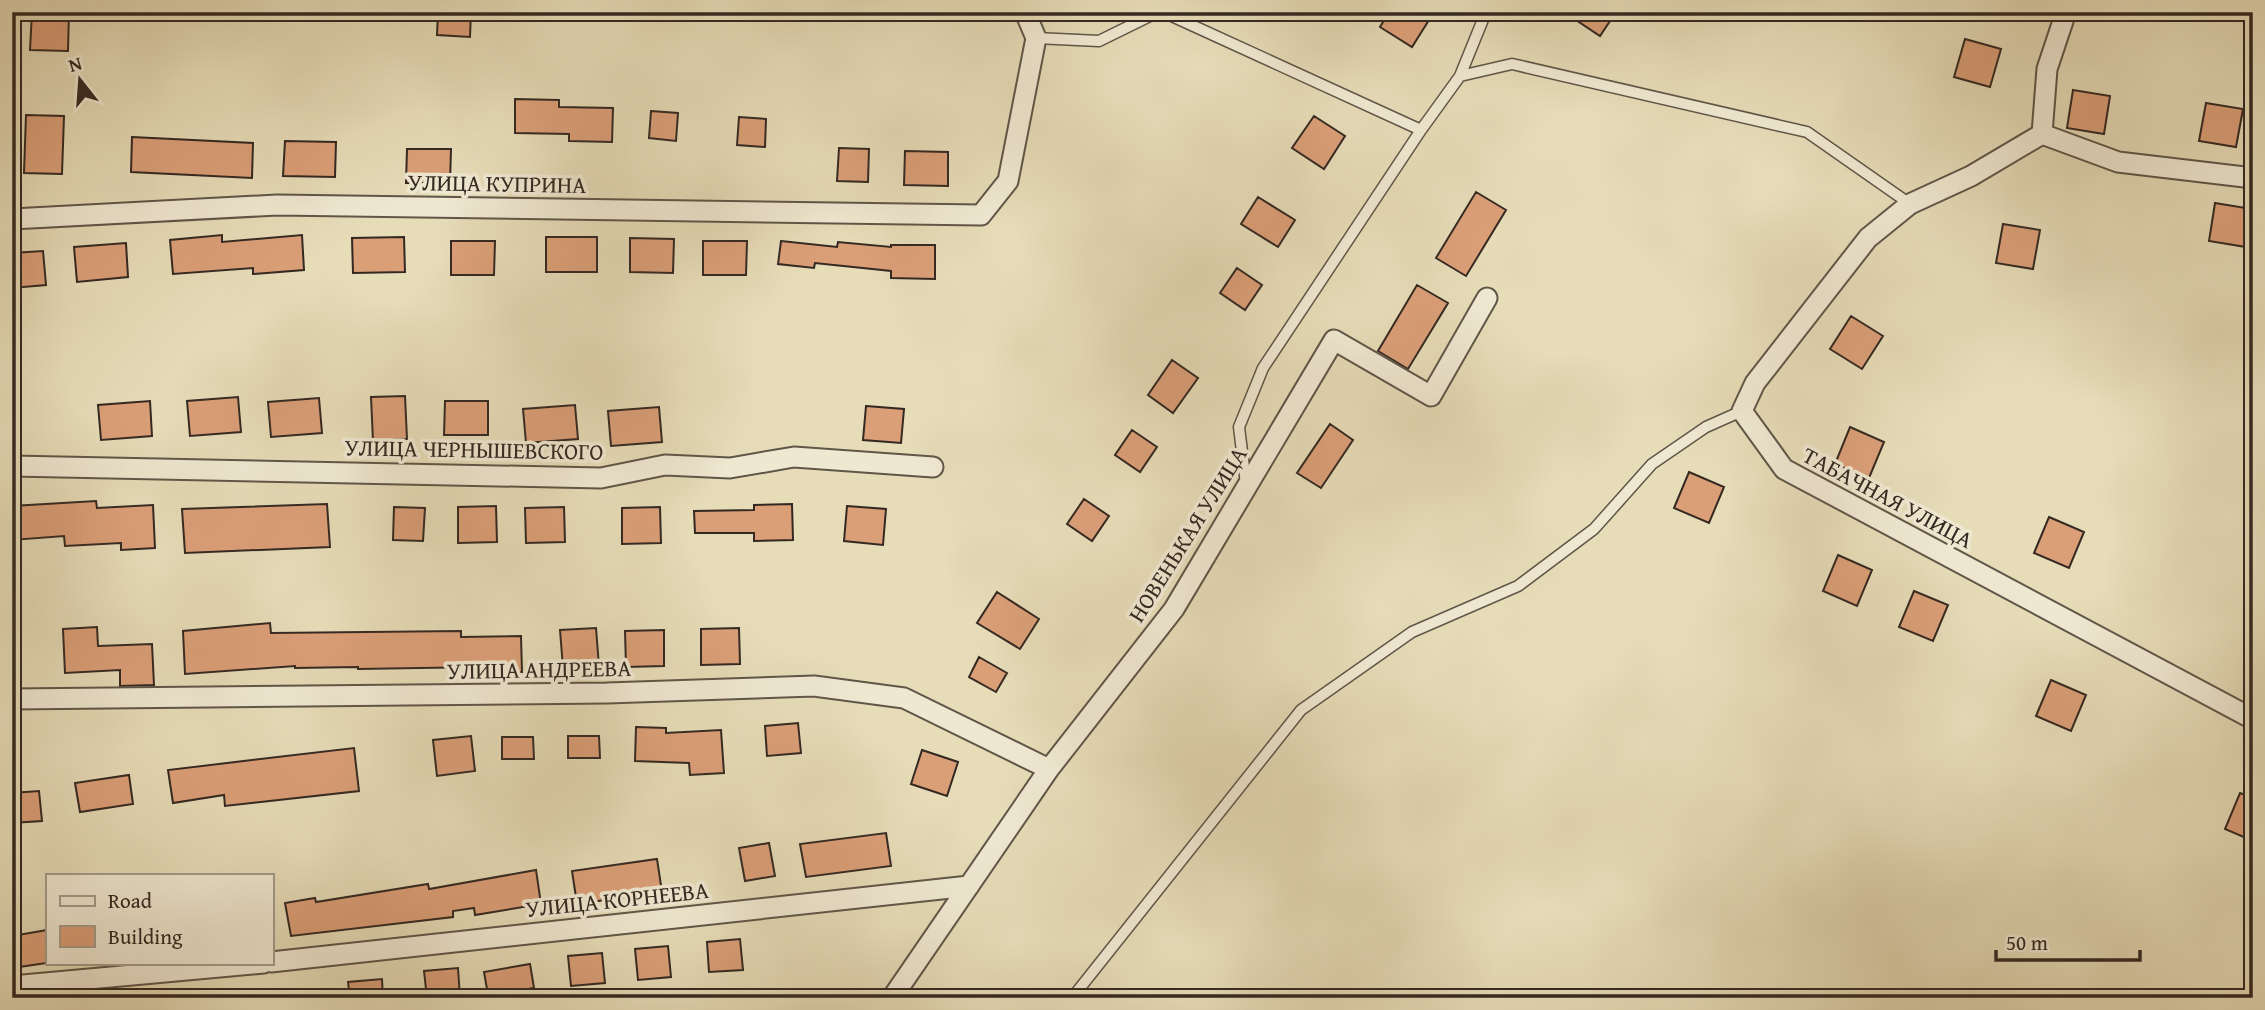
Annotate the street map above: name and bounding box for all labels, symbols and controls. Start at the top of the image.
north arrow [46,46,116,116]
text: N [65,48,85,79]
street label: УЛИЦА КУПРИНА [408,165,586,201]
street label: УЛИЦА ЧЕРНЫШЕВСКОГО [344,430,604,468]
street label: ТАБАЧНАЯ УЛИЦА [1797,438,1979,556]
street label: НОВЕНЬКАЯ УЛИЦА [1120,440,1254,628]
street label: УЛИЦА АНДРЕЕВА [446,651,632,687]
street label: УЛИЦА КОРНЕЕВА [524,873,710,925]
legend [46,874,273,964]
text: Road [108,885,153,916]
scale bar [1996,919,2139,963]
text: Building [108,921,183,952]
text: 50 m [2006,927,2048,958]

